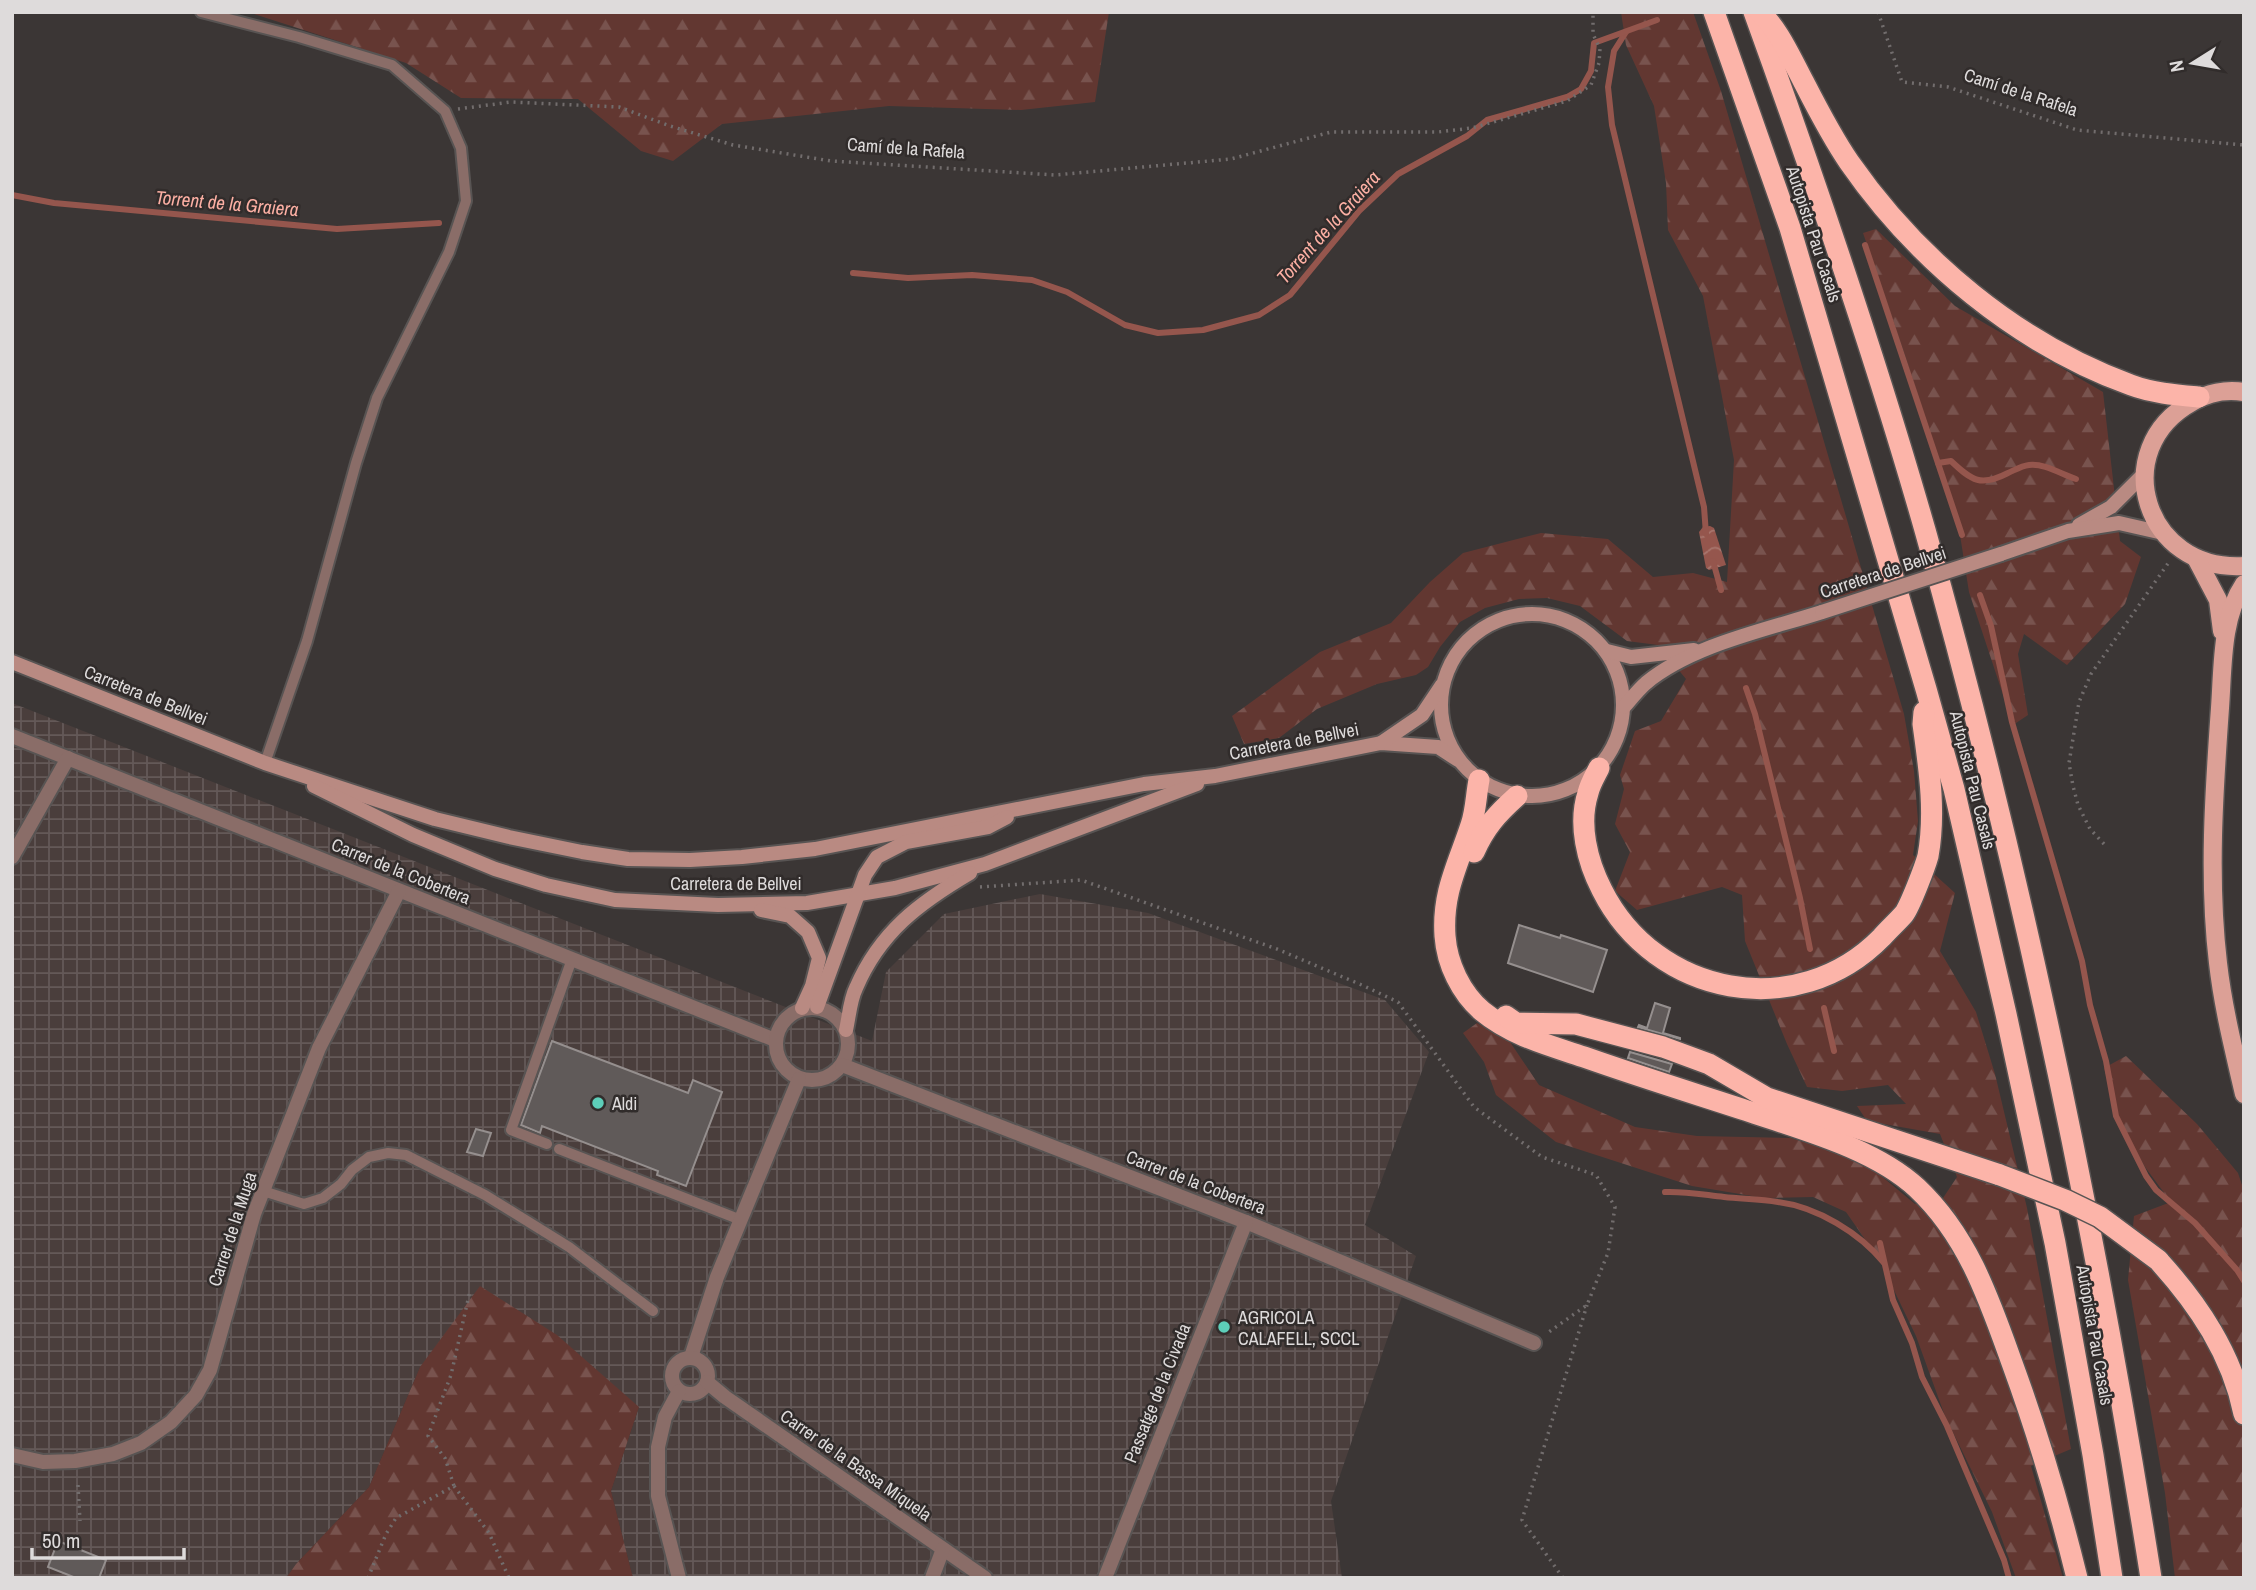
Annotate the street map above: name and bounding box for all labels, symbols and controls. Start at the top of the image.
north arrow [2158,28,2228,98]
text: N [2162,58,2190,74]
street label: Camí de la Rafela [1961,62,2081,122]
street label: Camí de la Rafela [846,131,966,165]
street label: Autopista Pau Casals [1780,162,1848,305]
water label: Torrent de la Graiera [1270,165,1386,289]
water label: Torrent de la Graiera [154,184,300,222]
street label: Carretera de Bellvei [1817,540,1949,604]
street label: Carretera de Bellvei [80,659,212,731]
street label: Autopista Pau Casals [1943,707,2002,852]
street label: Carretera de Bellvei [1227,716,1361,766]
street label: Carrer de la Cobertera [328,832,474,910]
street label: Carretera de Bellvei [670,871,802,896]
place label: Aldi [611,1091,637,1116]
marker: Aldi [590,1095,606,1111]
street label: Carrer de la Cobertera [1123,1144,1269,1220]
street label: Carrer de la Muga [202,1169,262,1289]
street label: Autopista Pau Casals [2070,1262,2120,1407]
place label: AGRICOLA CALAFELL, SCCL [1237,1305,1359,1351]
street label: Passatge de la Civada [1118,1319,1196,1467]
marker: AGRICOLA CALAFELL, SCCL [1216,1319,1232,1335]
street label: Carrer de la Bassa Miquela [775,1403,937,1527]
scale bar [32,1516,184,1560]
text: 50 m [42,1526,80,1555]

